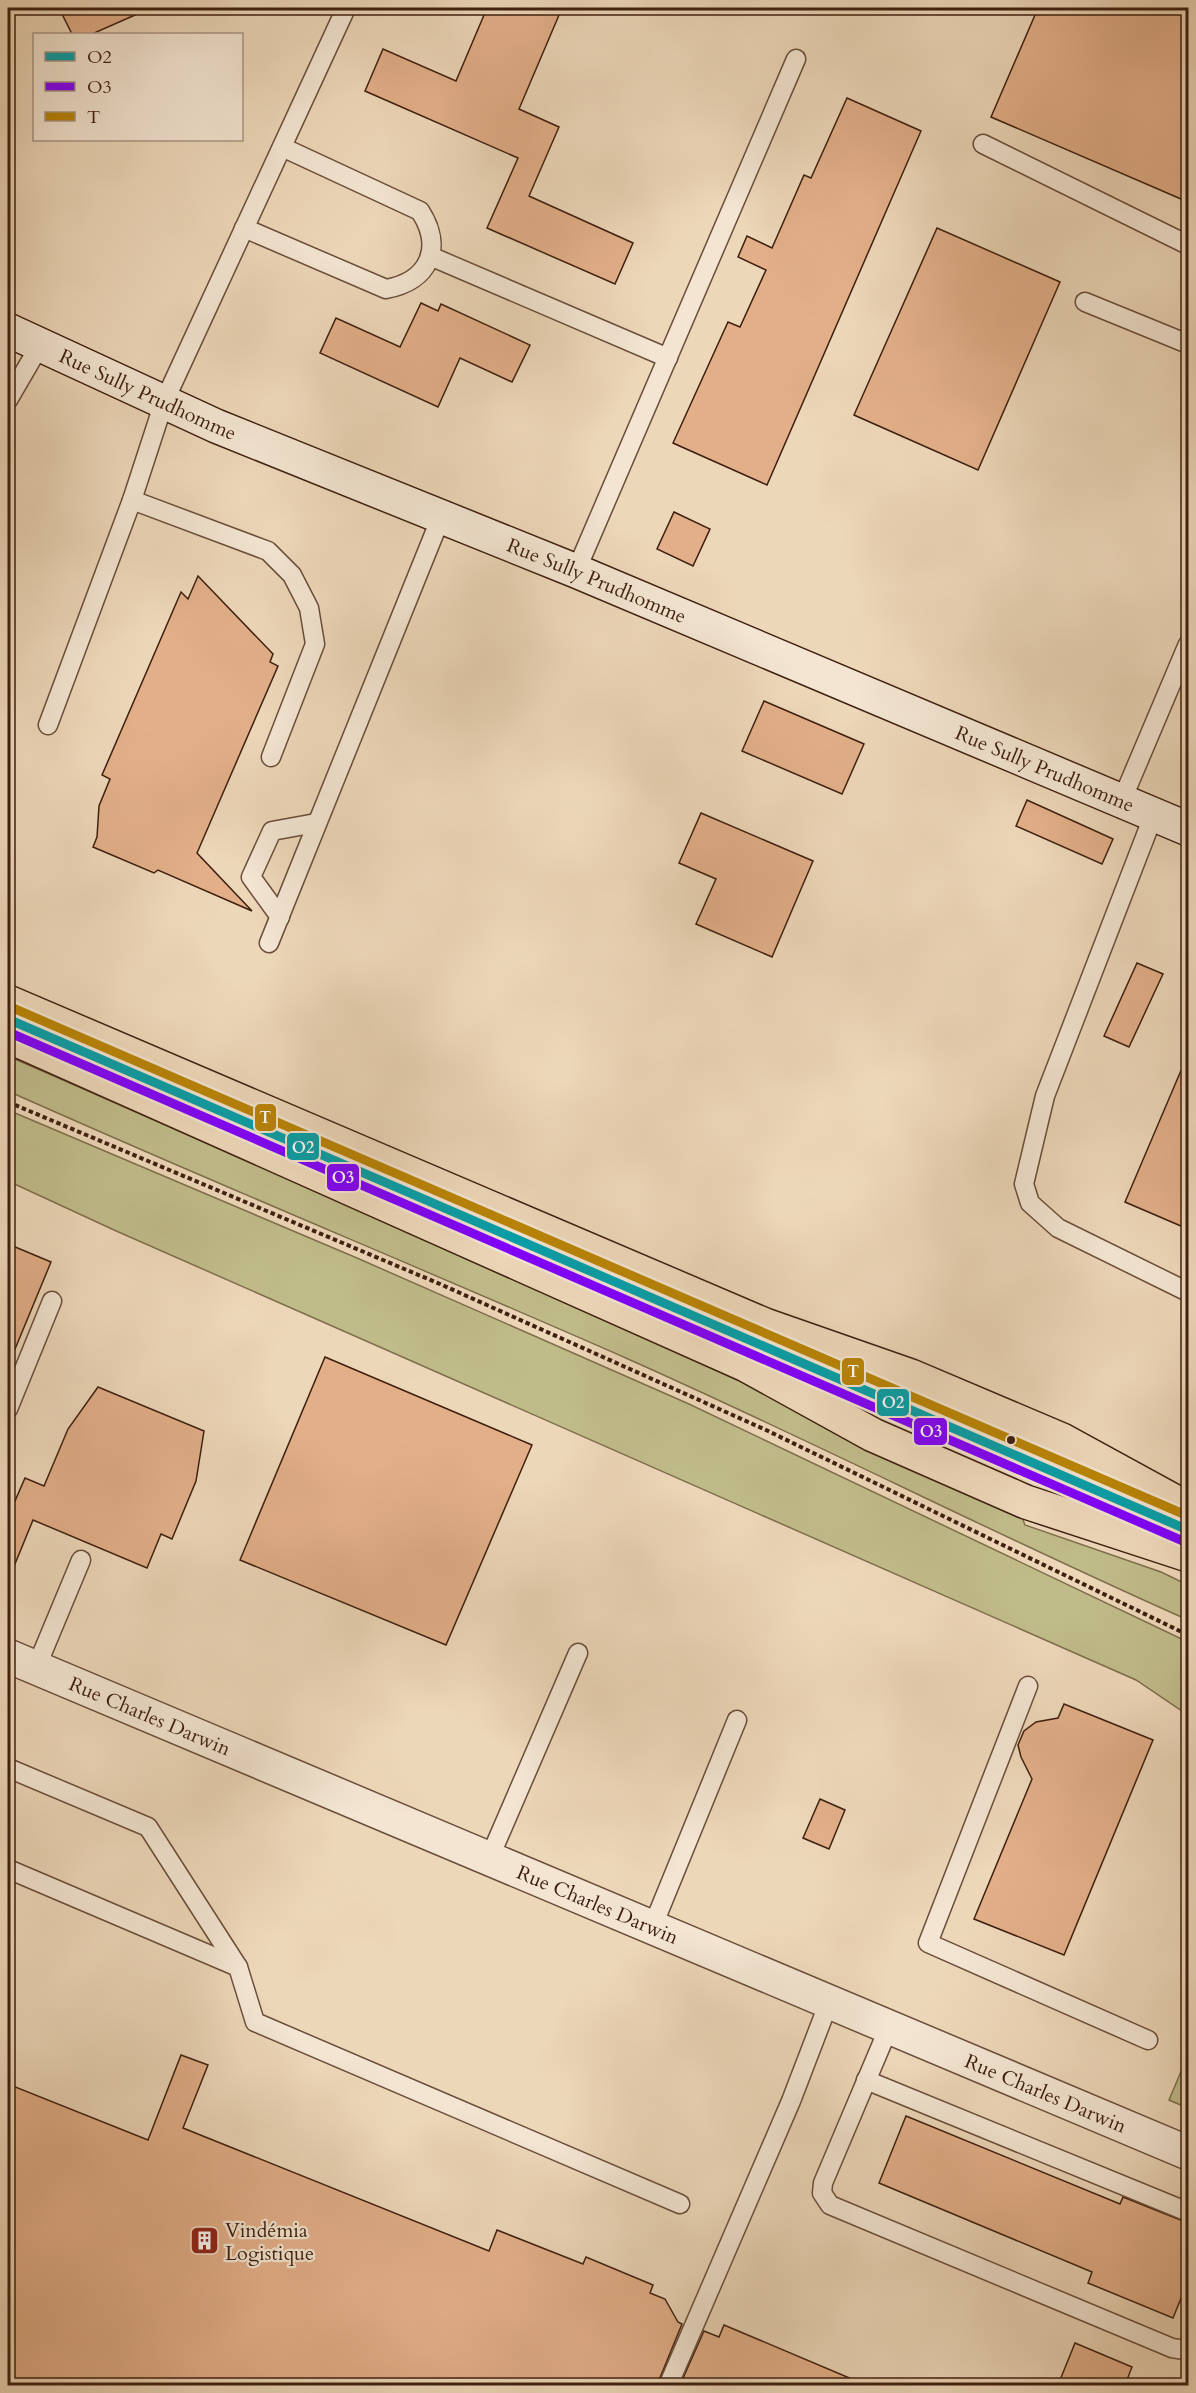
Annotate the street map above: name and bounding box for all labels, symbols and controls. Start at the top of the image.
legend [33,33,243,141]
text: O2 [87,45,112,70]
text: O3 [87,75,112,100]
text: T [87,105,100,130]
street label: Rue Sully Prudhomme [55,342,240,446]
street label: Rue Sully Prudhomme [503,531,691,630]
street label: Rue Sully Prudhomme [951,719,1139,818]
line badge: T [254,1103,277,1132]
text: T [259,1107,271,1129]
line badge: O2 [286,1132,320,1161]
text: O2 [292,1137,314,1159]
line badge: O3 [326,1163,360,1192]
text: O3 [332,1167,354,1189]
line badge: T [841,1357,865,1386]
text: T [847,1361,859,1383]
line badge: O2 [876,1388,910,1417]
text: O2 [882,1392,904,1414]
line badge: O3 [913,1417,948,1446]
text: O3 [920,1421,942,1443]
unlabelled marker [1005,1434,1017,1446]
street label: Rue Charles Darwin [65,1670,235,1762]
street label: Rue Charles Darwin [513,1858,683,1951]
street label: Rue Charles Darwin [961,2047,1131,2139]
place label: Vindémia Logistique [225,2217,314,2267]
building icon: Vindémia Logistique [188,2225,220,2257]

